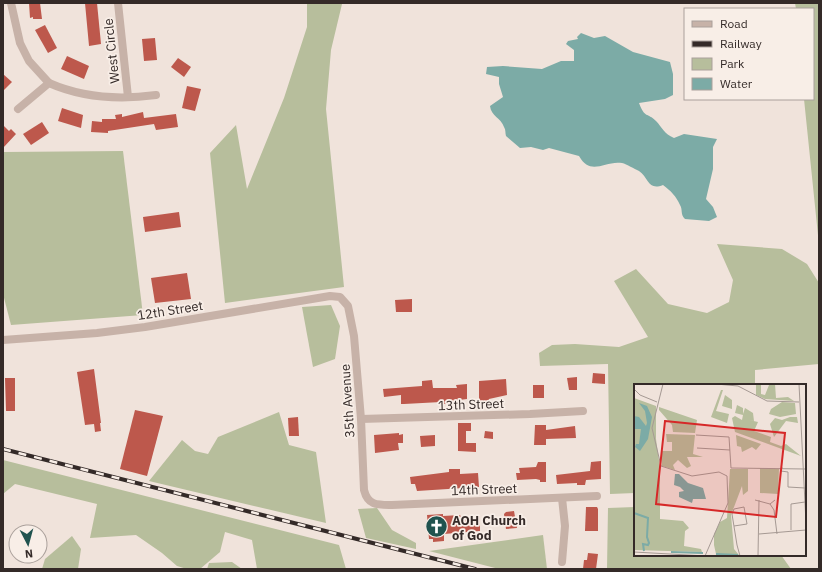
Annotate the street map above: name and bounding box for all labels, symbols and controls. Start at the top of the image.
legend [684,8,814,100]
text: Road [720,16,748,31]
street label: West Circle [100,17,123,84]
text: Railway [720,36,762,51]
text: Park [720,56,745,71]
text: Water [720,76,753,91]
street label: 12th Street [136,297,204,324]
street label: 35th Avenue [336,363,359,438]
inset map [634,384,806,556]
street label: 13th Street [438,395,504,414]
street label: 14th Street [451,480,517,499]
place label: AOH Church of God [452,512,526,544]
church icon: AOH Church of God [423,514,449,540]
north arrow [8,524,48,564]
text: N [24,547,34,561]

